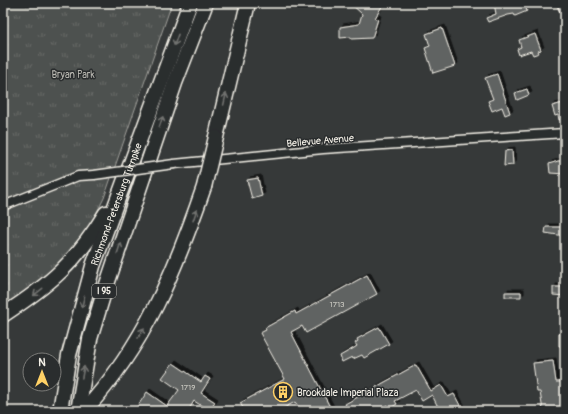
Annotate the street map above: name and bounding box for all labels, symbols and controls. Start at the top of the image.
one-way arrow [172,33,180,45]
park label: Bryan Park [51,69,95,81]
one-way arrow [222,93,230,106]
one-way arrow [158,115,165,128]
street label: Bellevue Avenue [286,132,354,150]
street label: Richmond-Petersburg Turnpike [89,141,145,267]
one-way arrow [192,208,199,221]
one-way arrow [115,242,123,254]
road number: I 95 [92,284,116,298]
one-way arrow [33,287,44,296]
one-way arrow [79,295,86,308]
house number: 1713 [330,300,345,309]
one-way arrow [138,327,146,339]
north arrow [22,352,62,392]
text: N [38,356,46,369]
one-way arrow [80,366,88,379]
building icon: Brookdale Imperial Plaza [272,381,294,403]
house number: 1719 [181,383,195,392]
place label: Brookdale Imperial Plaza [297,387,399,399]

